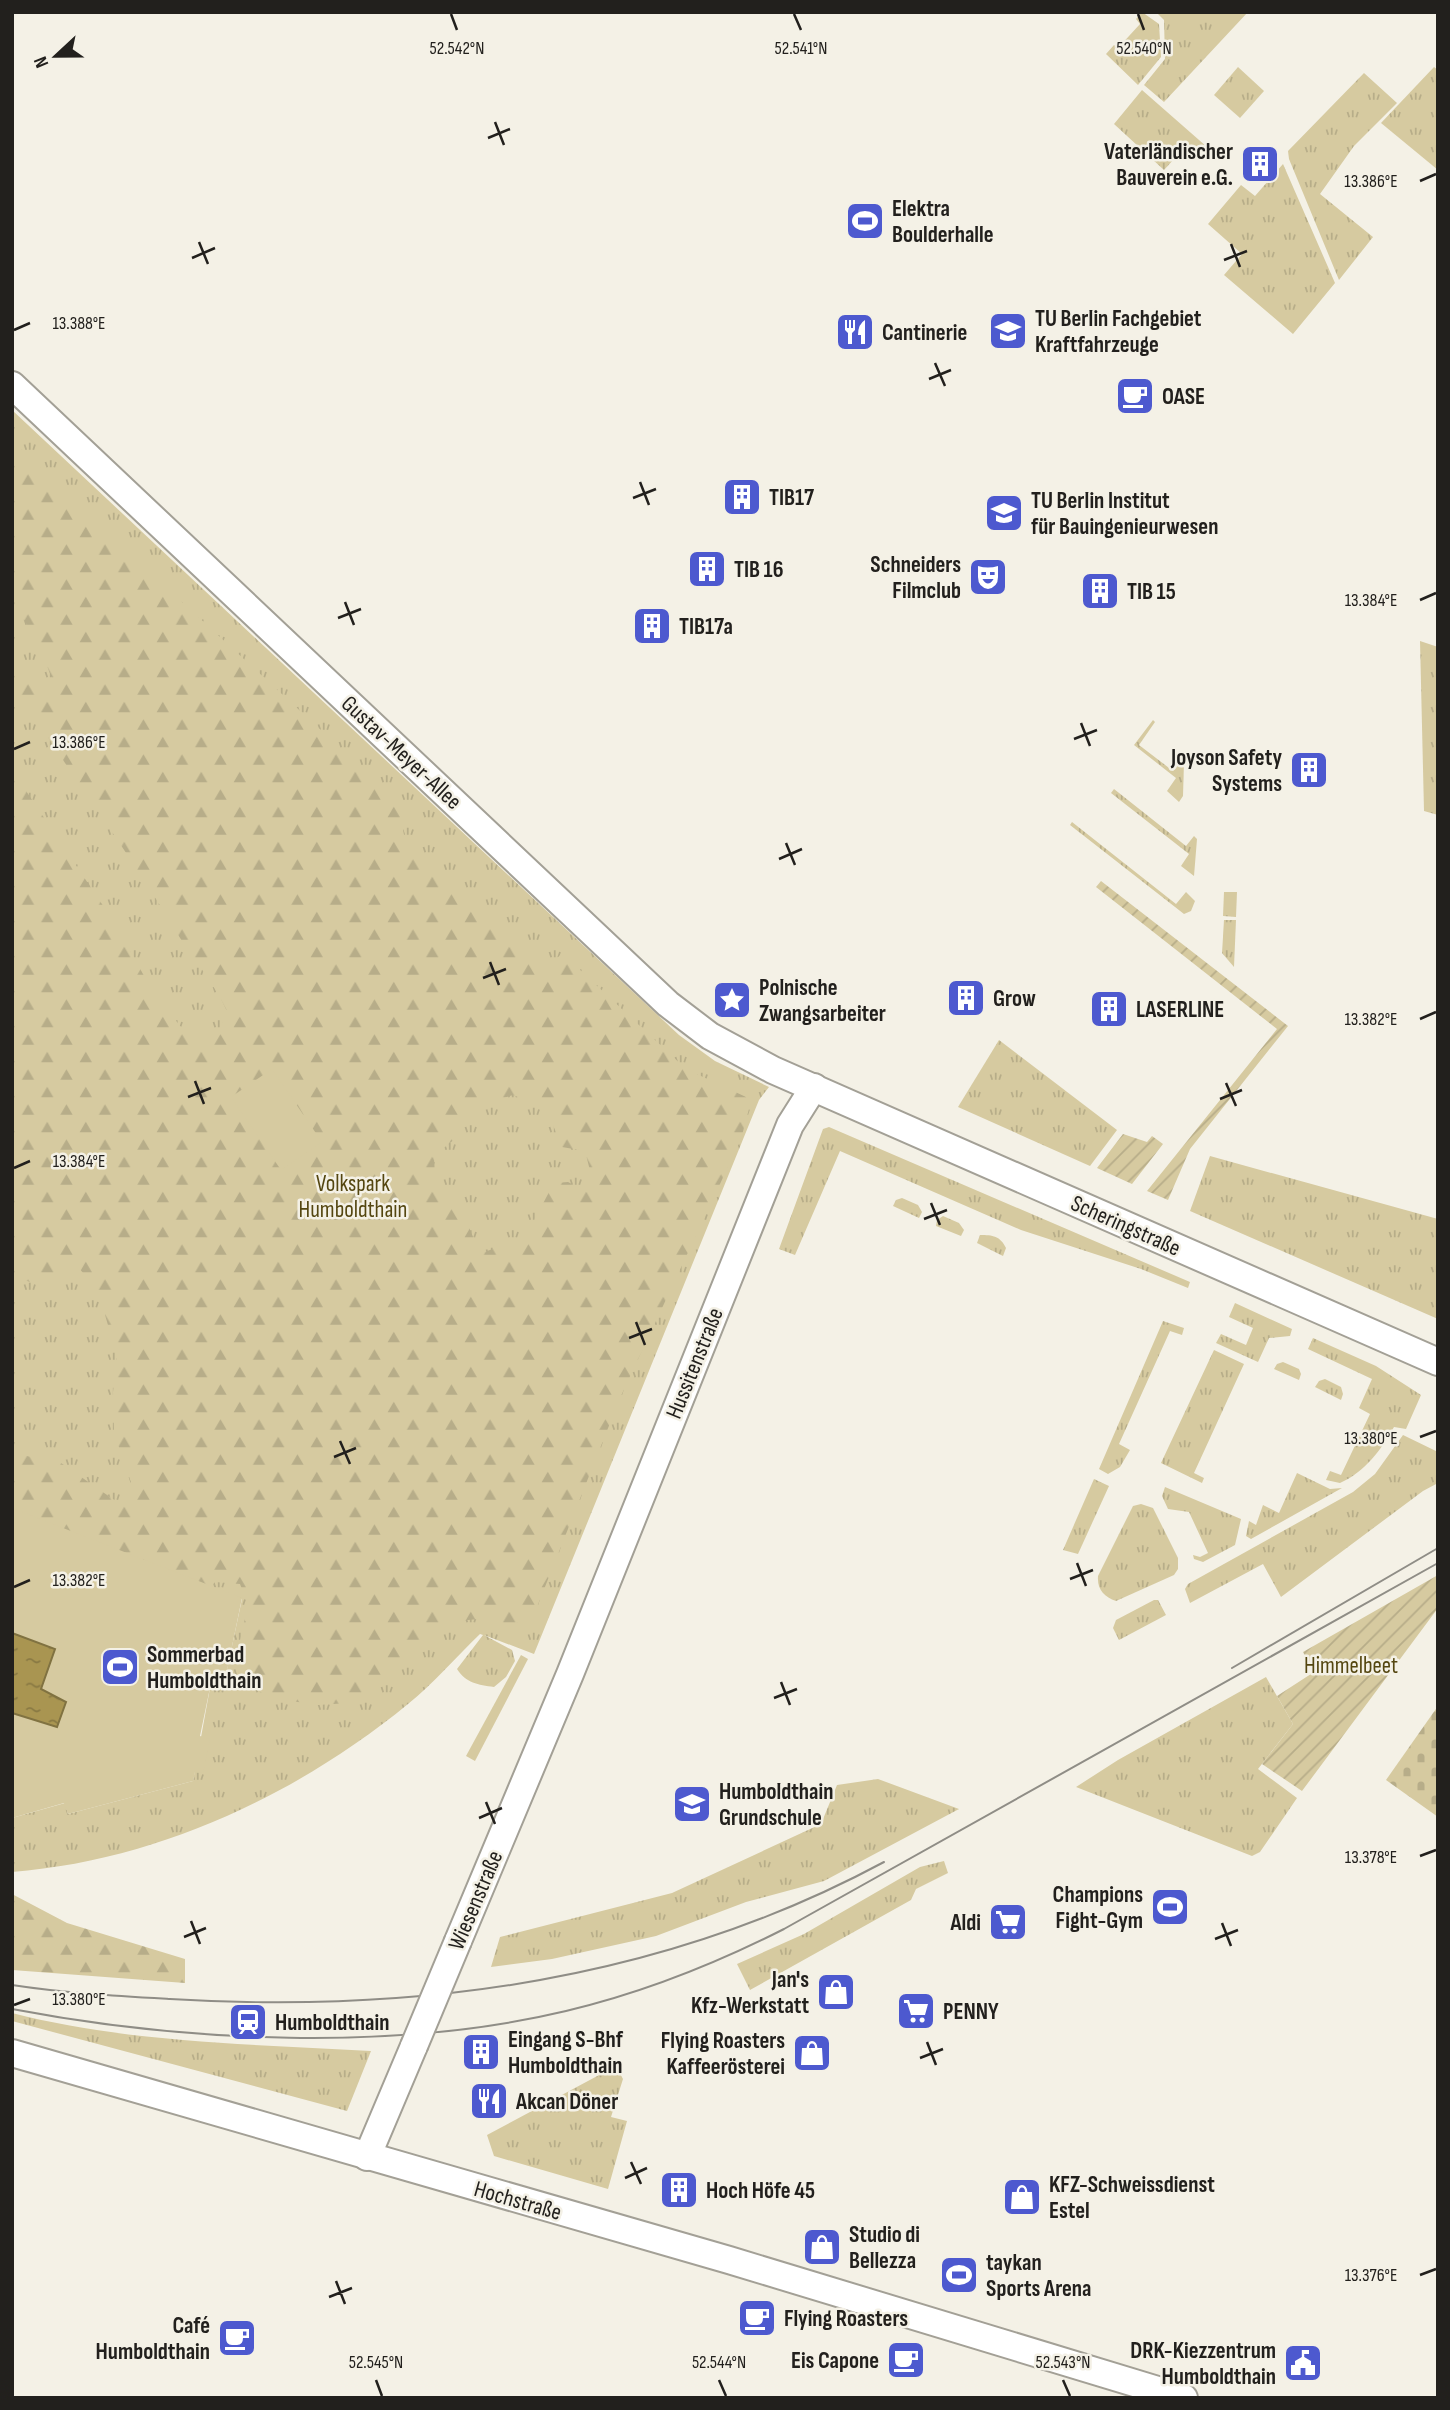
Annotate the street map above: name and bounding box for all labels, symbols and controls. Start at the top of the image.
north arrow [21,21,91,91]
text: 52.542°N [430,38,484,59]
text: 52.541°N [775,38,827,59]
text: 52.540°N [1116,38,1172,59]
text: N [29,53,54,71]
place label: Vaterländischer Bauverein e.G. [1104,138,1233,192]
building icon: Vaterländischer Bauverein e.G. [1239,143,1281,185]
text: 13.386°E [1344,171,1398,192]
place label: Elektra Boulderhalle [892,195,993,249]
sports icon: Elektra Boulderhalle [844,200,886,242]
place label: TU Berlin Fachgebiet Kraftfahrzeuge [1035,305,1202,359]
school or university icon: TU Berlin Fachgebiet Kraftfahrzeuge [987,310,1029,352]
restaurant icon: Cantinerie [834,311,876,353]
text: 13.388°E [52,313,106,334]
place label: Cantinerie [882,319,967,347]
cafe icon: OASE [1114,375,1156,417]
place label: OASE [1162,383,1205,411]
building icon: TIB17 [721,476,763,518]
place label: TIB17 [769,484,814,512]
place label: TU Berlin Institut für Bauingenieurwesen [1031,487,1218,541]
school or university icon: TU Berlin Institut für Bauingenieurwesen [983,492,1025,534]
building icon: TIB 16 [686,548,728,590]
place label: Schneiders Filmclub [870,551,961,605]
place label: TIB 16 [734,556,783,584]
theatre icon: Schneiders Filmclub [967,556,1009,598]
building icon: TIB 15 [1079,570,1121,612]
place label: TIB 15 [1127,578,1176,606]
text: 13.384°E [1345,590,1397,611]
building icon: TIB17a [631,605,673,647]
place label: TIB17a [679,613,733,641]
street label: Gustav-Meyer-Allee [335,690,467,816]
text: 13.386°E [52,732,106,753]
place label: Joyson Safety Systems [1170,744,1282,798]
building icon: Joyson Safety Systems [1288,749,1330,791]
place label: Polnische Zwangsarbeiter [759,974,886,1028]
building icon: Grow [945,977,987,1019]
place icon: Polnische Zwangsarbeiter [711,979,753,1021]
place label: Grow [993,985,1036,1013]
building icon: LASERLINE [1088,988,1130,1030]
place label: LASERLINE [1136,996,1224,1024]
text: 13.382°E [1344,1009,1398,1030]
text: 13.384°E [53,1151,105,1172]
park label: Volkspark Humboldthain [299,1170,407,1224]
street label: Scheringstraße [1066,1189,1185,1263]
street label: Hussitenstraße [660,1304,730,1423]
text: 13.380°E [1344,1428,1398,1449]
text: 13.382°E [52,1570,106,1591]
place label: Sommerbad Humboldthain [147,1641,261,1695]
sports icon: Sommerbad Humboldthain [99,1646,141,1688]
park label: Himmelbeet [1304,1652,1398,1680]
place label: Humboldthain Grundschule [719,1778,833,1832]
school or university icon: Humboldthain Grundschule [671,1783,713,1825]
street label: Wiesenstraße [442,1847,509,1954]
text: 13.378°E [1345,1847,1397,1868]
place label: Champions Fight-Gym [1053,1881,1143,1935]
sports icon: Champions Fight-Gym [1149,1886,1191,1928]
supermarket icon: Aldi [987,1901,1029,1943]
place label: Aldi [949,1909,981,1937]
place label: Jan's Kfz-Werkstatt [691,1966,809,2020]
shop icon: Jan's Kfz-Werkstatt [815,1971,857,2013]
text: 13.380°E [52,1989,106,2010]
supermarket icon: PENNY [895,1990,937,2032]
place label: PENNY [943,1998,999,2026]
station icon: Humboldthain [227,2001,269,2043]
place label: Humboldthain [275,2009,389,2037]
place label: Eingang S-Bhf Humboldthain [508,2026,624,2080]
place label: Flying Roasters Kaffeerösterei [661,2027,785,2081]
building icon: Eingang S-Bhf Humboldthain [460,2031,502,2073]
shop icon: Flying Roasters Kaffeerösterei [791,2032,833,2074]
restaurant icon: Akcan Döner [468,2080,510,2122]
place label: Akcan Döner [515,2088,618,2116]
building icon: Hoch Höfe 45 [658,2169,700,2211]
place label: KFZ-Schweissdienst Estel [1049,2171,1215,2225]
street label: Hochstraße [471,2175,565,2227]
shop icon: KFZ-Schweissdienst Estel [1001,2176,1043,2218]
place label: Hoch Höfe 45 [706,2177,815,2205]
place label: Studio di Bellezza [849,2221,920,2275]
shop icon: Studio di Bellezza [801,2226,843,2268]
place label: taykan Sports Arena [986,2249,1091,2303]
sports icon: taykan Sports Arena [938,2254,980,2296]
text: 13.376°E [1345,2265,1397,2286]
cafe icon: Flying Roasters [736,2297,778,2339]
place label: Flying Roasters [784,2305,908,2333]
place label: Café Humboldthain [96,2312,210,2366]
cafe icon: Café Humboldthain [216,2317,258,2359]
place label: DRK-Kiezzentrum Humboldthain [1130,2337,1276,2391]
cafe icon: Eis Capone [885,2339,927,2381]
public building icon: DRK-Kiezzentrum Humboldthain [1282,2342,1324,2384]
place label: Eis Capone [791,2347,879,2375]
text: 52.545°N [349,2352,403,2373]
text: 52.544°N [692,2352,746,2373]
text: 52.543°N [1036,2352,1090,2373]

